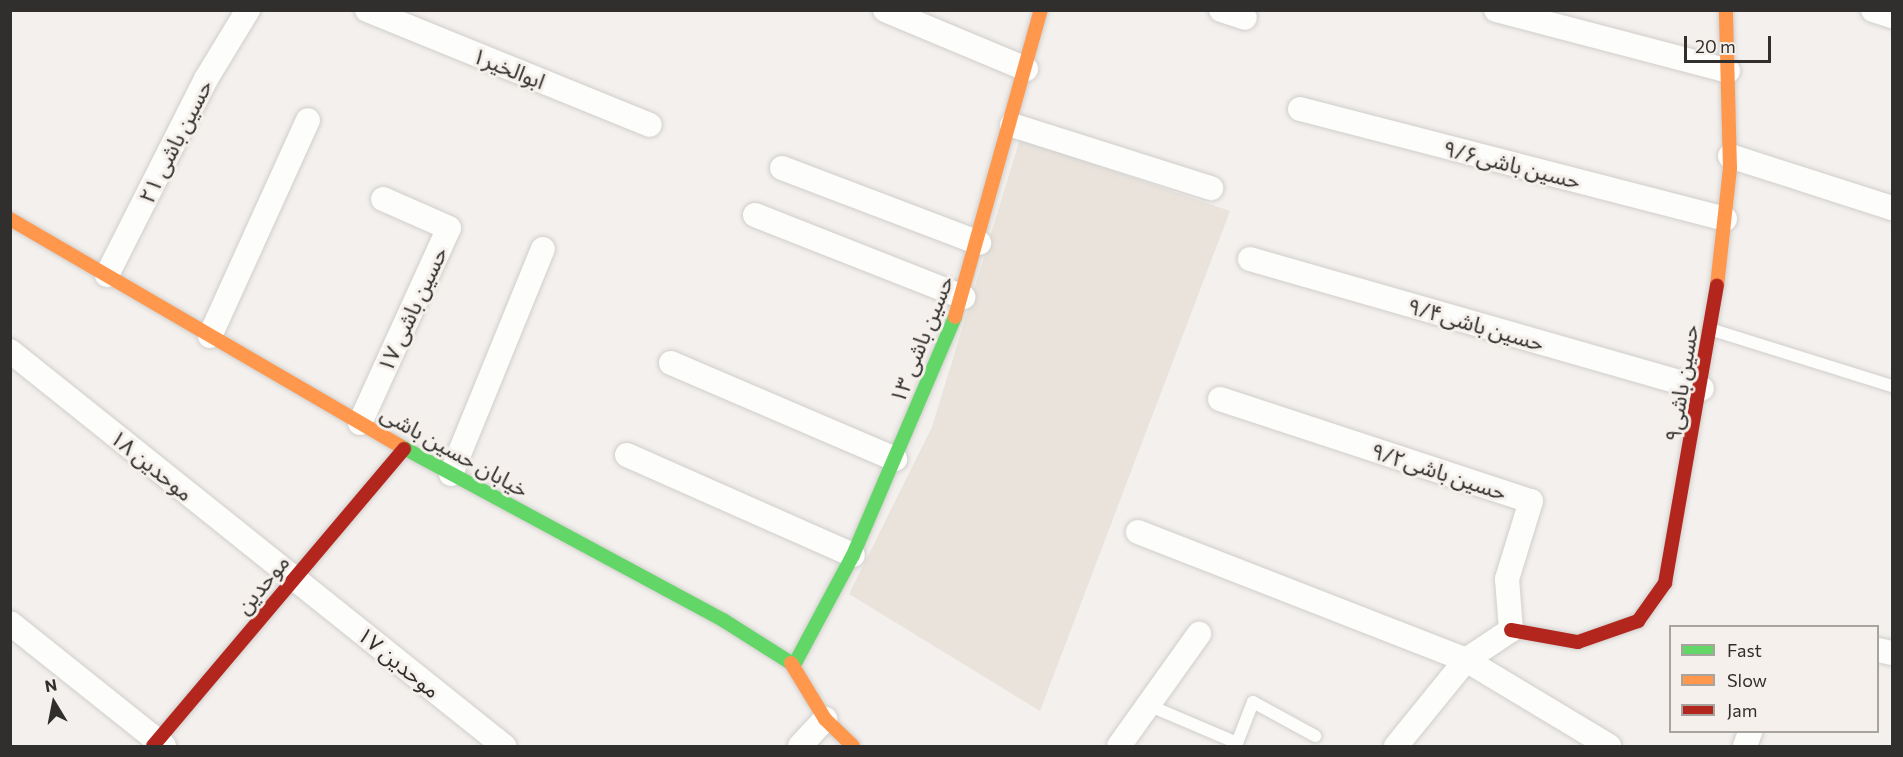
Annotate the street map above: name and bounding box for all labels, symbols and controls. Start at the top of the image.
scale bar [1687,24,1774,62]
text: 20 m [1695,35,1736,57]
street label: ابوالخیر۱ [469,42,549,94]
street label: حسین باشی ۲۱ [133,75,217,207]
street label: حسین باشی۹/۶ [1440,134,1584,194]
street label: حسین باشی ۱۷ [371,242,453,376]
street label: حسین باشی ۱۳ [883,271,959,407]
street label: حسین باشی۹/۴ [1405,292,1547,356]
street label: حسین باشی۹ [1659,322,1703,444]
street label: خیابان حسین باشی [376,399,534,503]
street label: موحدین ۱۸ [105,424,199,506]
street label: حسین باشی۹/۲ [1368,437,1510,505]
street label: موحدین [230,549,294,619]
street label: موحدین ۱۷ [352,621,446,703]
legend [1669,625,1879,733]
text: Fast [1727,639,1762,661]
text: Slow [1727,669,1767,691]
north arrow [24,673,84,733]
text: N [43,674,58,695]
text: Jam [1727,699,1757,721]

